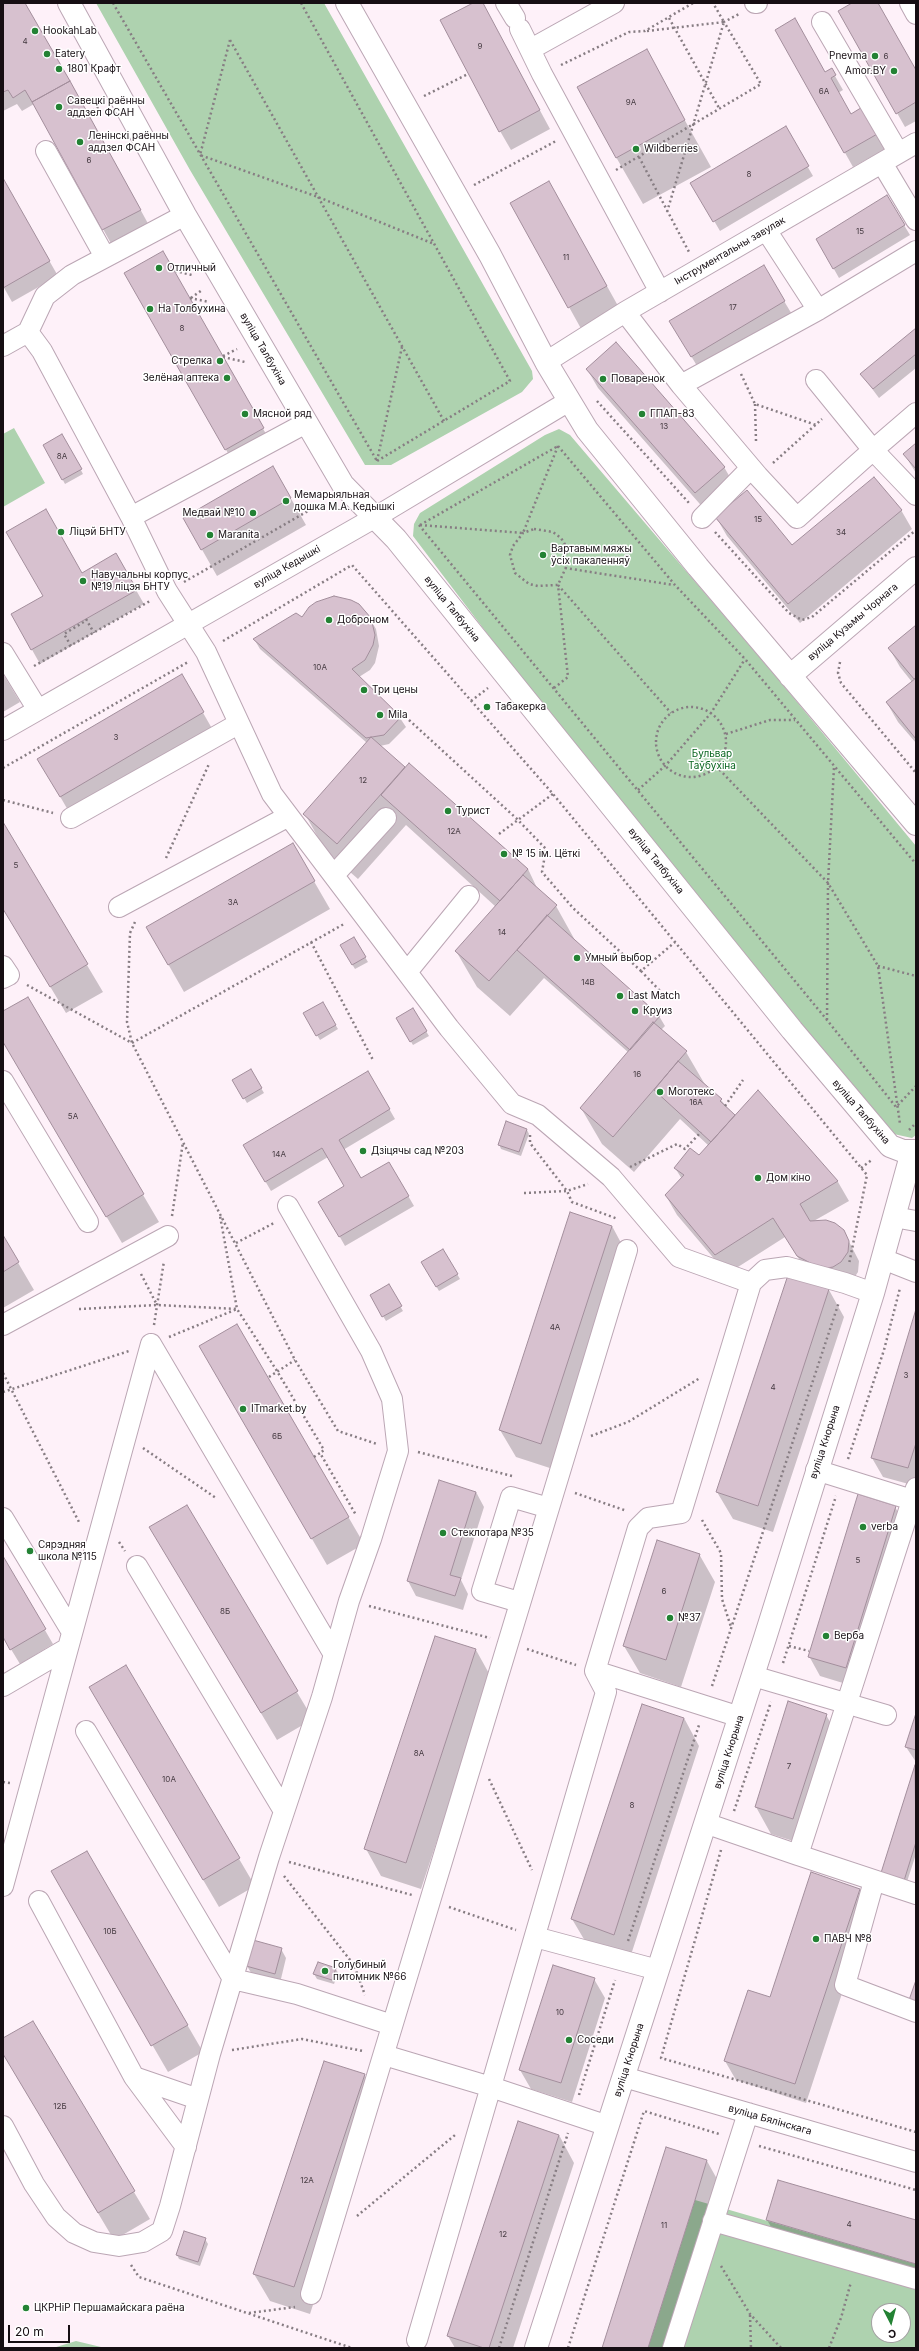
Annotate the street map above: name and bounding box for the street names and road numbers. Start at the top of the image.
street label: Інструментальны завулак [672,214,788,288]
street label: вуліца Талбухіна [237,311,289,387]
street label: вуліца Кедышкі [251,543,323,591]
street label: вуліца Талбухіна [422,574,482,644]
street label: вуліца Кузьмы Чорнага [805,581,901,663]
street label: вуліца Талбухіна [626,826,686,896]
street label: вуліца Талбухіна [830,1077,892,1147]
street label: вуліца Кнорына [807,1404,843,1480]
street label: вуліца Кнорына [711,1714,747,1790]
street label: вуліца Кнорына [611,2022,647,2098]
street label: вуліца Бялінскага [727,2102,813,2138]

